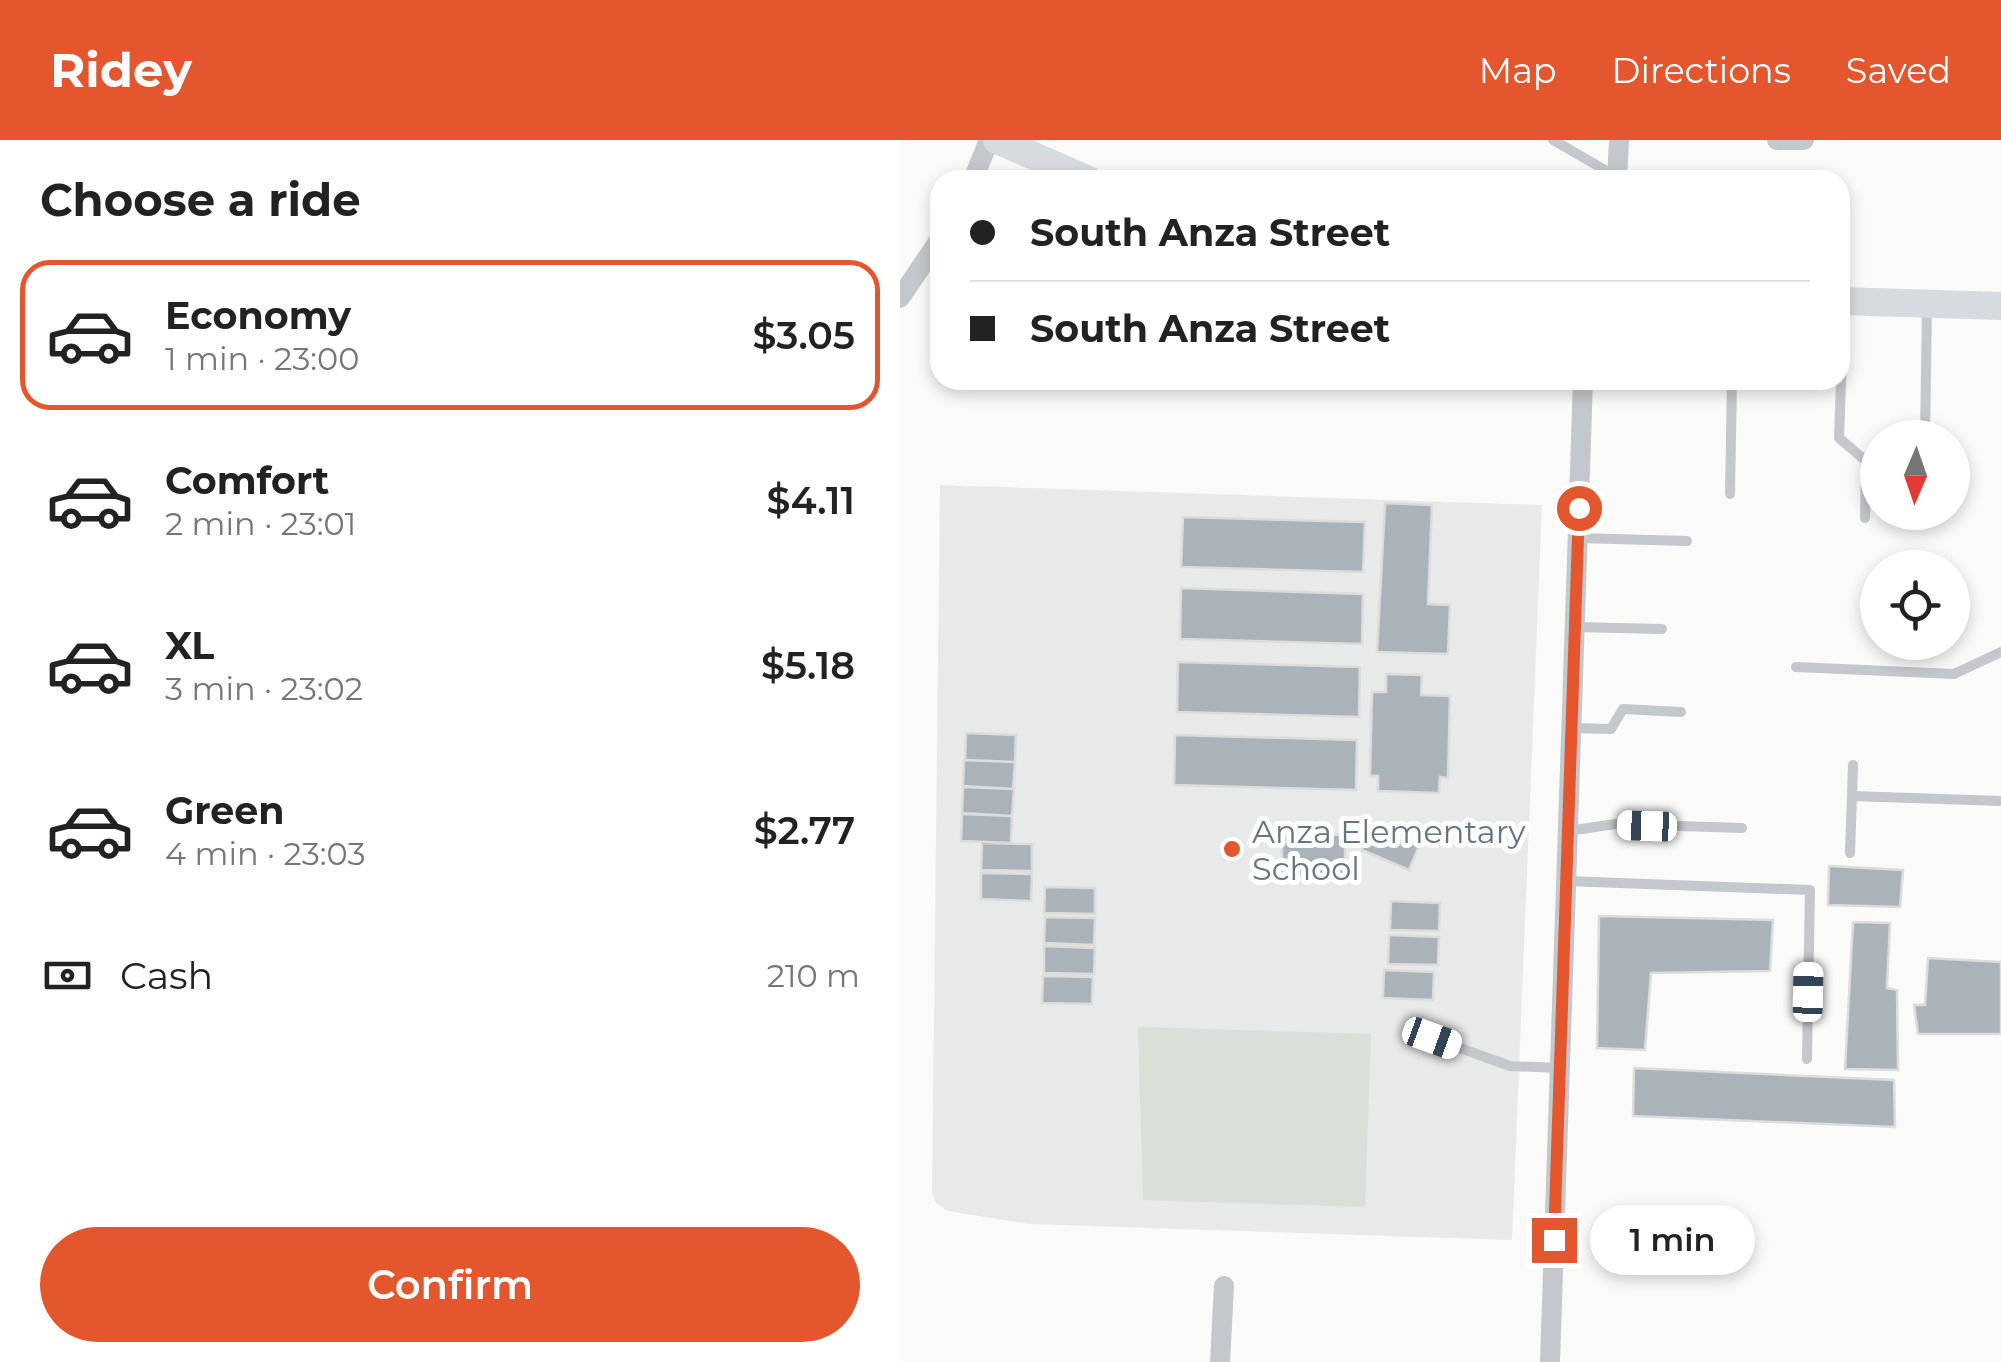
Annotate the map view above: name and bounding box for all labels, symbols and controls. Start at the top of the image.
text: Ridey [50,41,192,99]
text: Map [1479,49,1557,92]
text: Directions [1612,49,1791,92]
text: Saved [1846,49,1951,92]
text: Choose a ride [40,172,361,227]
text: South Anza Street [1030,209,1390,256]
icon: car [45,290,135,380]
text: Economy [165,292,351,339]
text: South Anza Street [1030,305,1390,352]
text: $3.05 [753,312,855,359]
text: 1 min · 23:00 [165,339,359,378]
north arrow [1860,420,1970,530]
map controls [1860,420,1970,660]
icon: car [45,455,135,545]
text: Comfort [165,457,329,504]
text: $4.11 [766,477,855,524]
route start [1557,486,1602,531]
text: 2 min · 23:01 [165,504,356,543]
button: locate [1860,550,1970,660]
icon: car [45,620,135,710]
text: XL [165,622,214,669]
text: $5.18 [761,642,855,689]
text: 3 min · 23:02 [165,669,363,708]
icon: car [45,785,135,875]
text: Green [165,787,285,834]
text: $2.77 [754,807,855,854]
car [1616,810,1678,842]
place label: Anza Elementary School [1252,812,1526,888]
text: 4 min · 23:03 [165,834,365,873]
marker: Anza Elementary School [1221,838,1243,860]
icon: cash [40,948,95,1003]
text: Cash [120,952,213,999]
text: 210 m [767,956,860,995]
car [1792,962,1824,1022]
car [1399,1014,1465,1062]
callout: 1 min [1589,1205,1754,1275]
route end [1532,1218,1577,1263]
text: 1 min [1630,1220,1715,1259]
button: Confirm [40,1227,860,1342]

